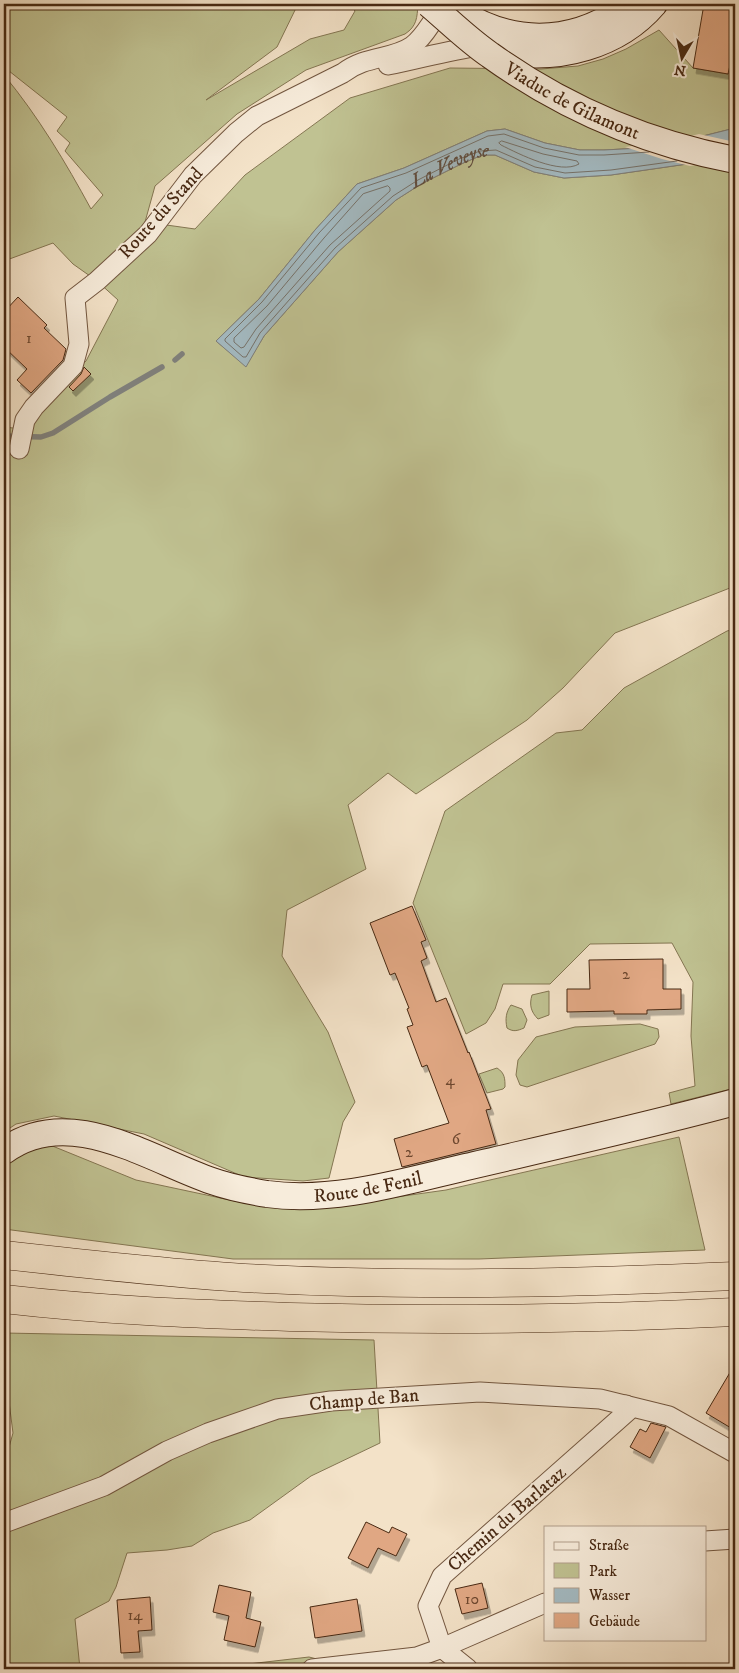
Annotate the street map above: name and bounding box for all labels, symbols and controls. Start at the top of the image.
north arrow [656,32,706,82]
street label: Viaduc de Gilamont [499,56,643,144]
text: N [673,60,687,80]
water label: La Veveyse [405,138,491,195]
street label: Route du Stand [114,162,208,264]
house number: 1 [26,328,32,348]
house number: 2 [622,964,630,984]
house number: 4 [445,1070,455,1090]
house number: 6 [452,1129,461,1149]
house number: 2 [405,1142,413,1162]
street label: Route de Fenil [313,1166,425,1207]
street label: Champ de Ban [308,1384,420,1416]
street label: Chemin du Barlataz [443,1461,571,1577]
legend [544,1526,706,1640]
text: Straße [589,1536,629,1555]
text: Park [589,1562,618,1581]
text: Wasser [588,1586,630,1605]
house number: 10 [465,1589,479,1609]
house number: 14 [127,1605,143,1625]
text: Gebäude [589,1612,640,1631]

